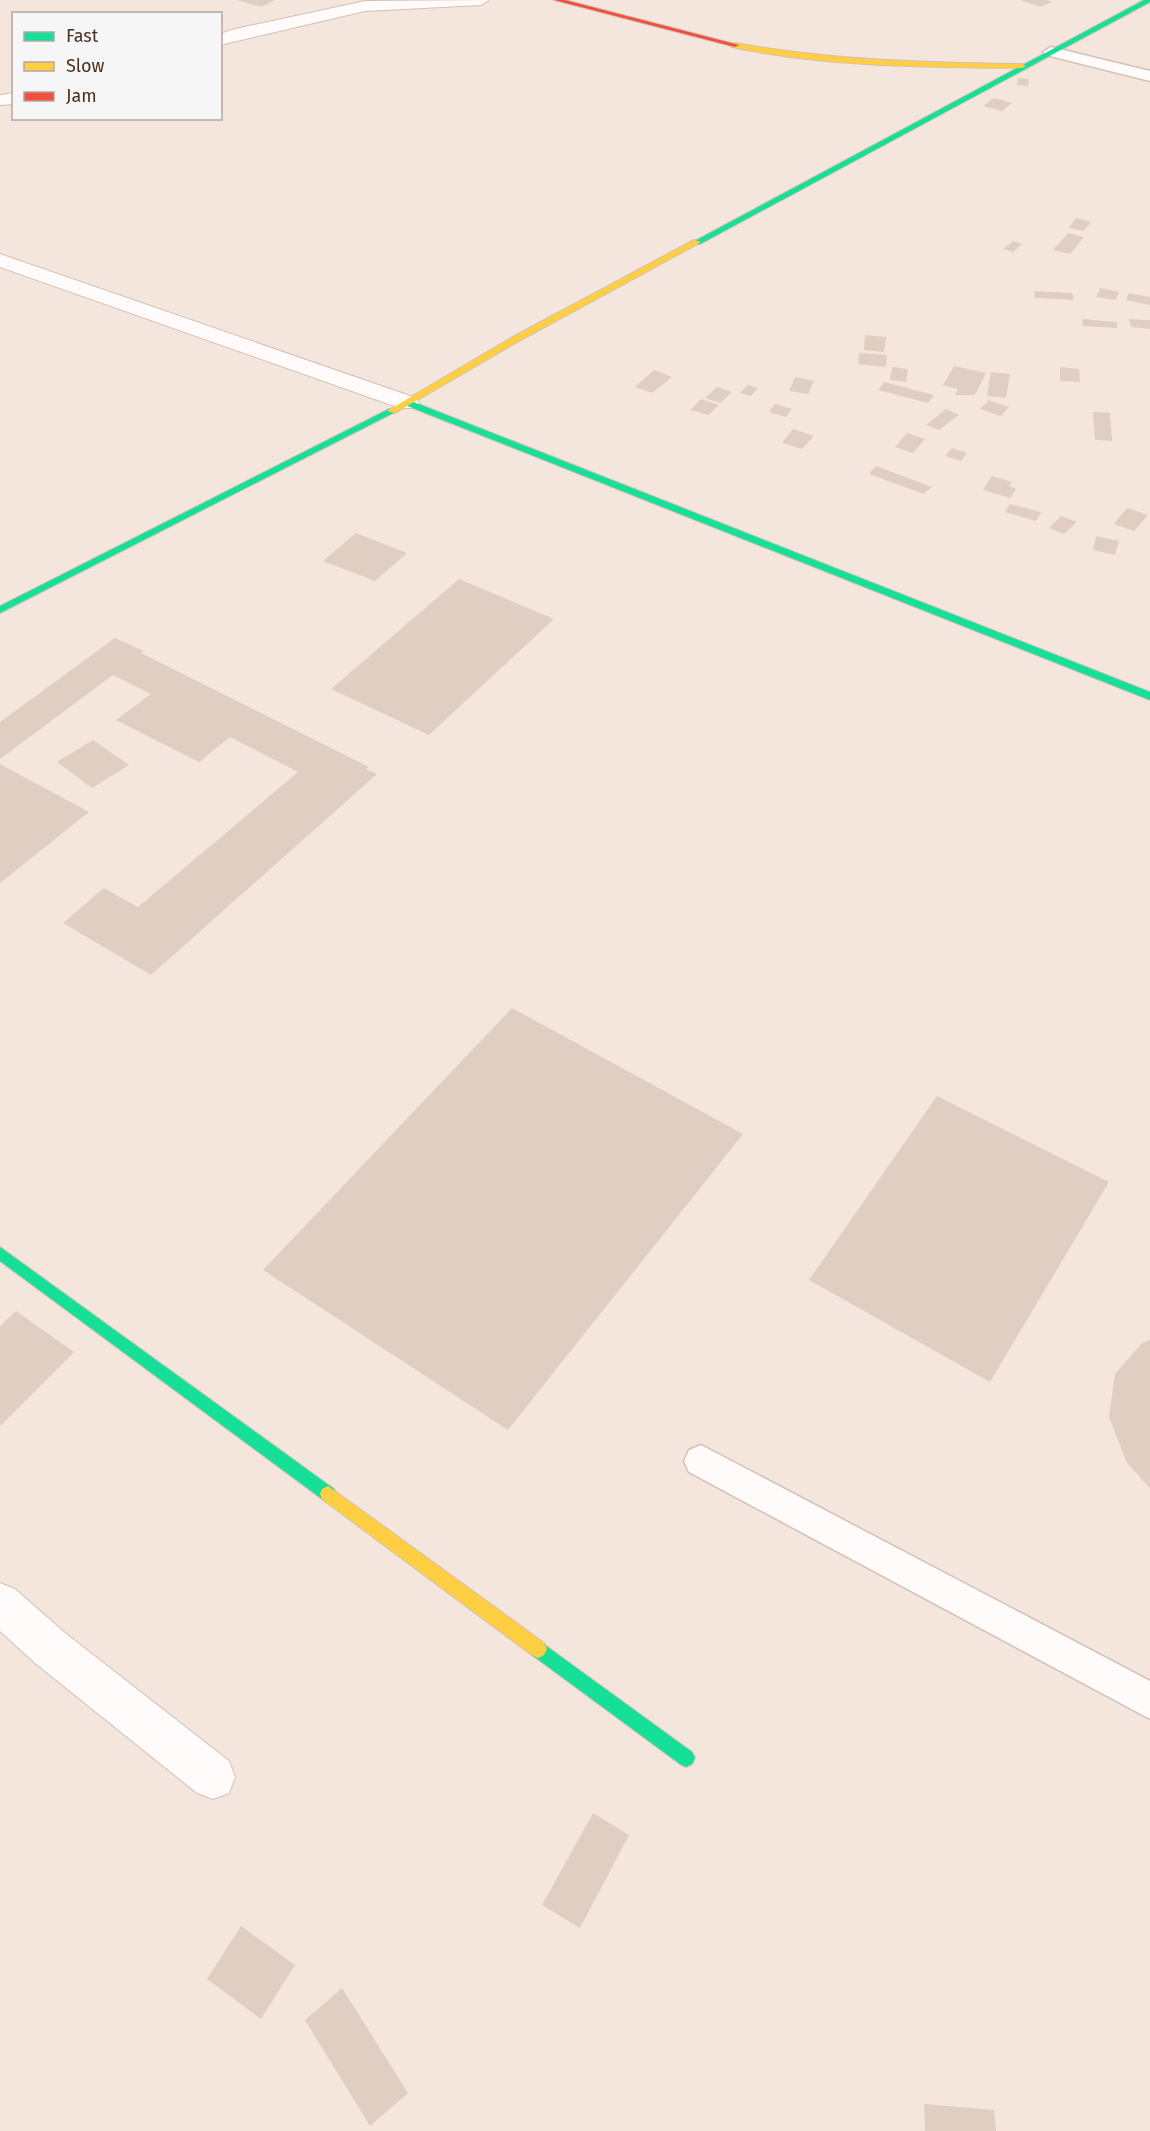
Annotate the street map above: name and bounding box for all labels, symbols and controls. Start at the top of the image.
legend [12,12,222,120]
text: Fast [66,25,99,47]
text: Slow [66,55,105,77]
text: Jam [66,85,97,107]

